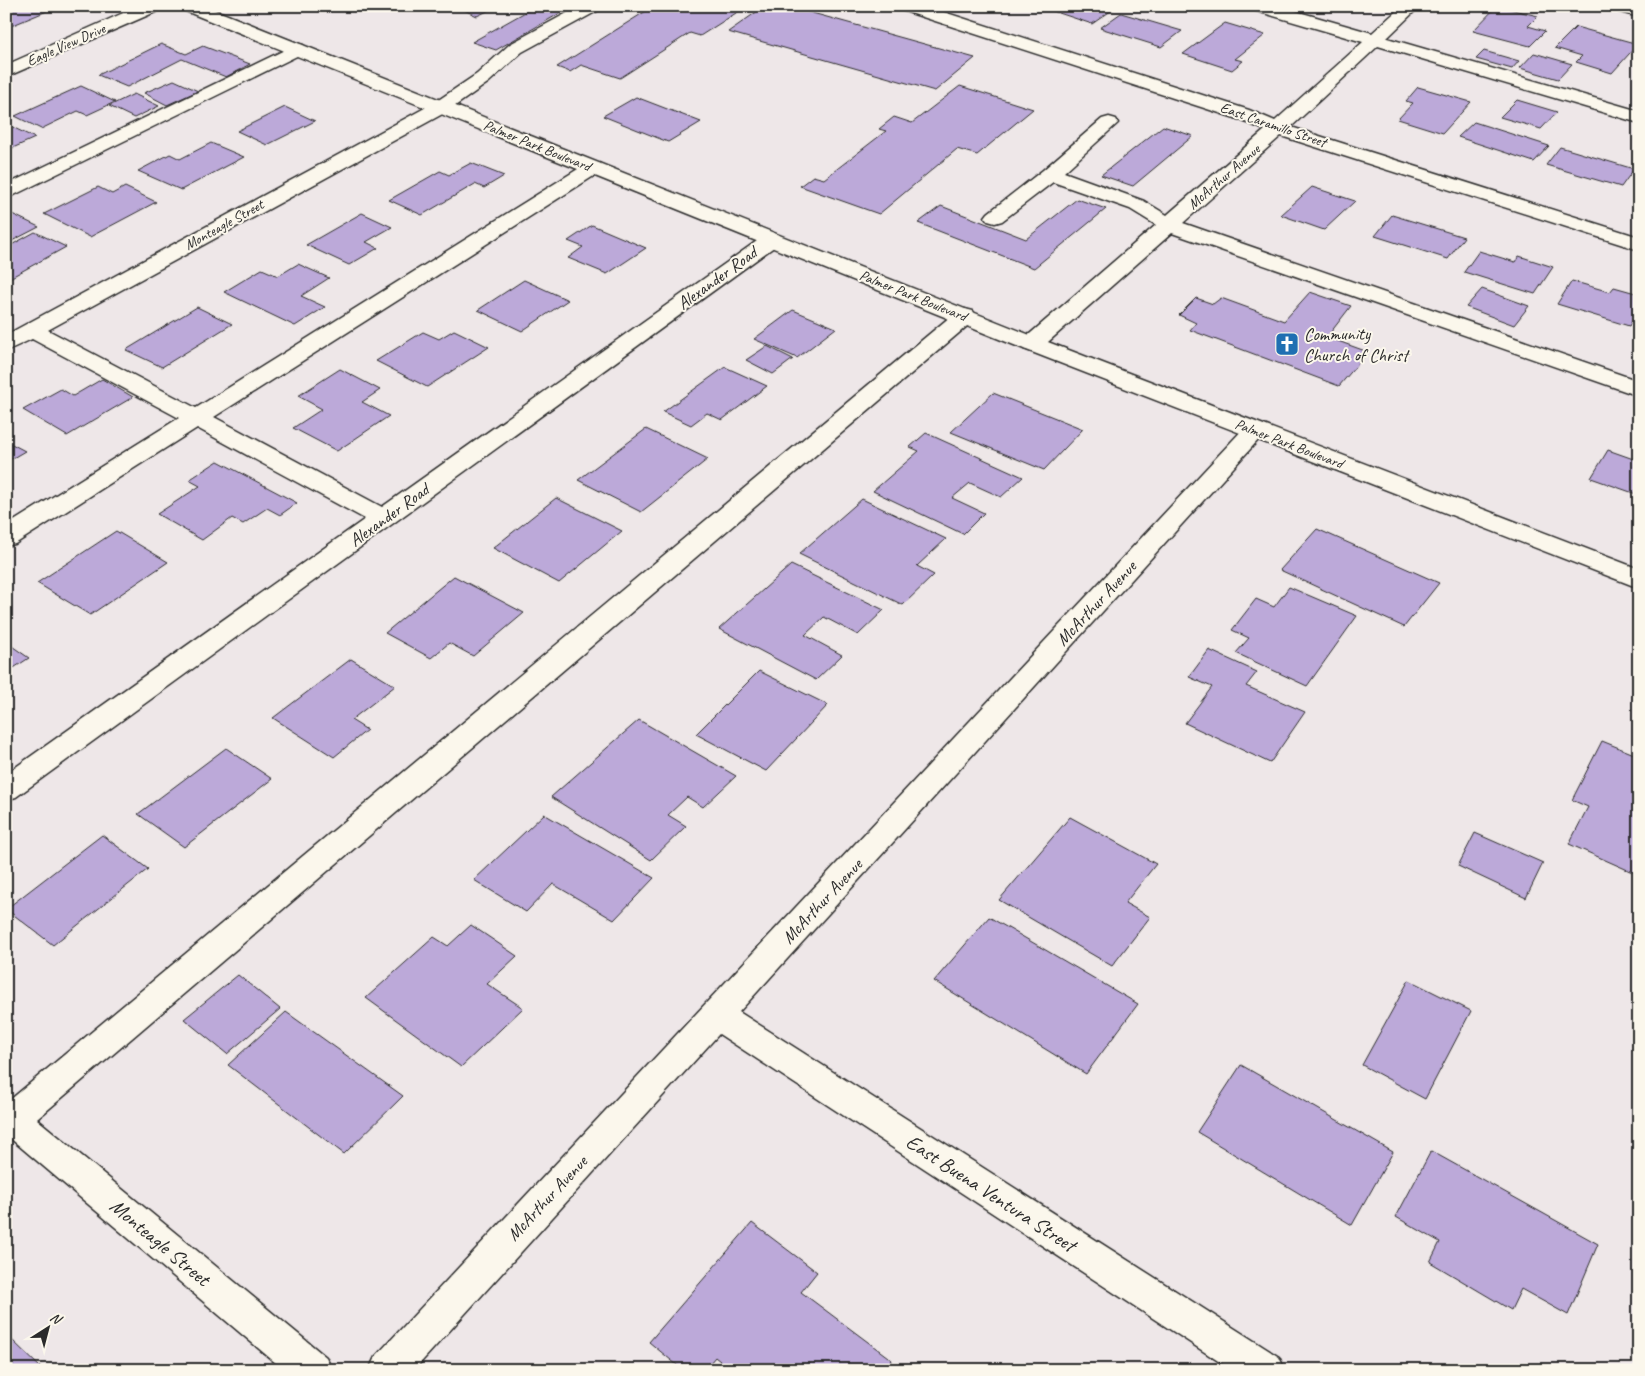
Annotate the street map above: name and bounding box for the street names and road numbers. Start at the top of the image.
street label: Eagle View Drive [24,19,109,71]
street label: East Caramillo Street [1218,98,1330,153]
street label: Palmer Park Boulevard [481,116,595,177]
street label: McArthur Avenue [1184,140,1265,214]
street label: Monteagle Street [181,194,269,255]
street label: Alexander Road [673,240,764,314]
street label: Palmer Park Boulevard [857,266,971,327]
street label: Palmer Park Boulevard [1232,415,1348,474]
street label: Alexander Road [345,477,436,551]
street label: McArthur Avenue [1051,555,1142,650]
street label: McArthur Avenue [777,853,868,948]
street label: East Buena Ventura Street [901,1128,1083,1259]
street label: McArthur Avenue [502,1150,593,1245]
street label: Monteagle Street [105,1193,217,1293]

